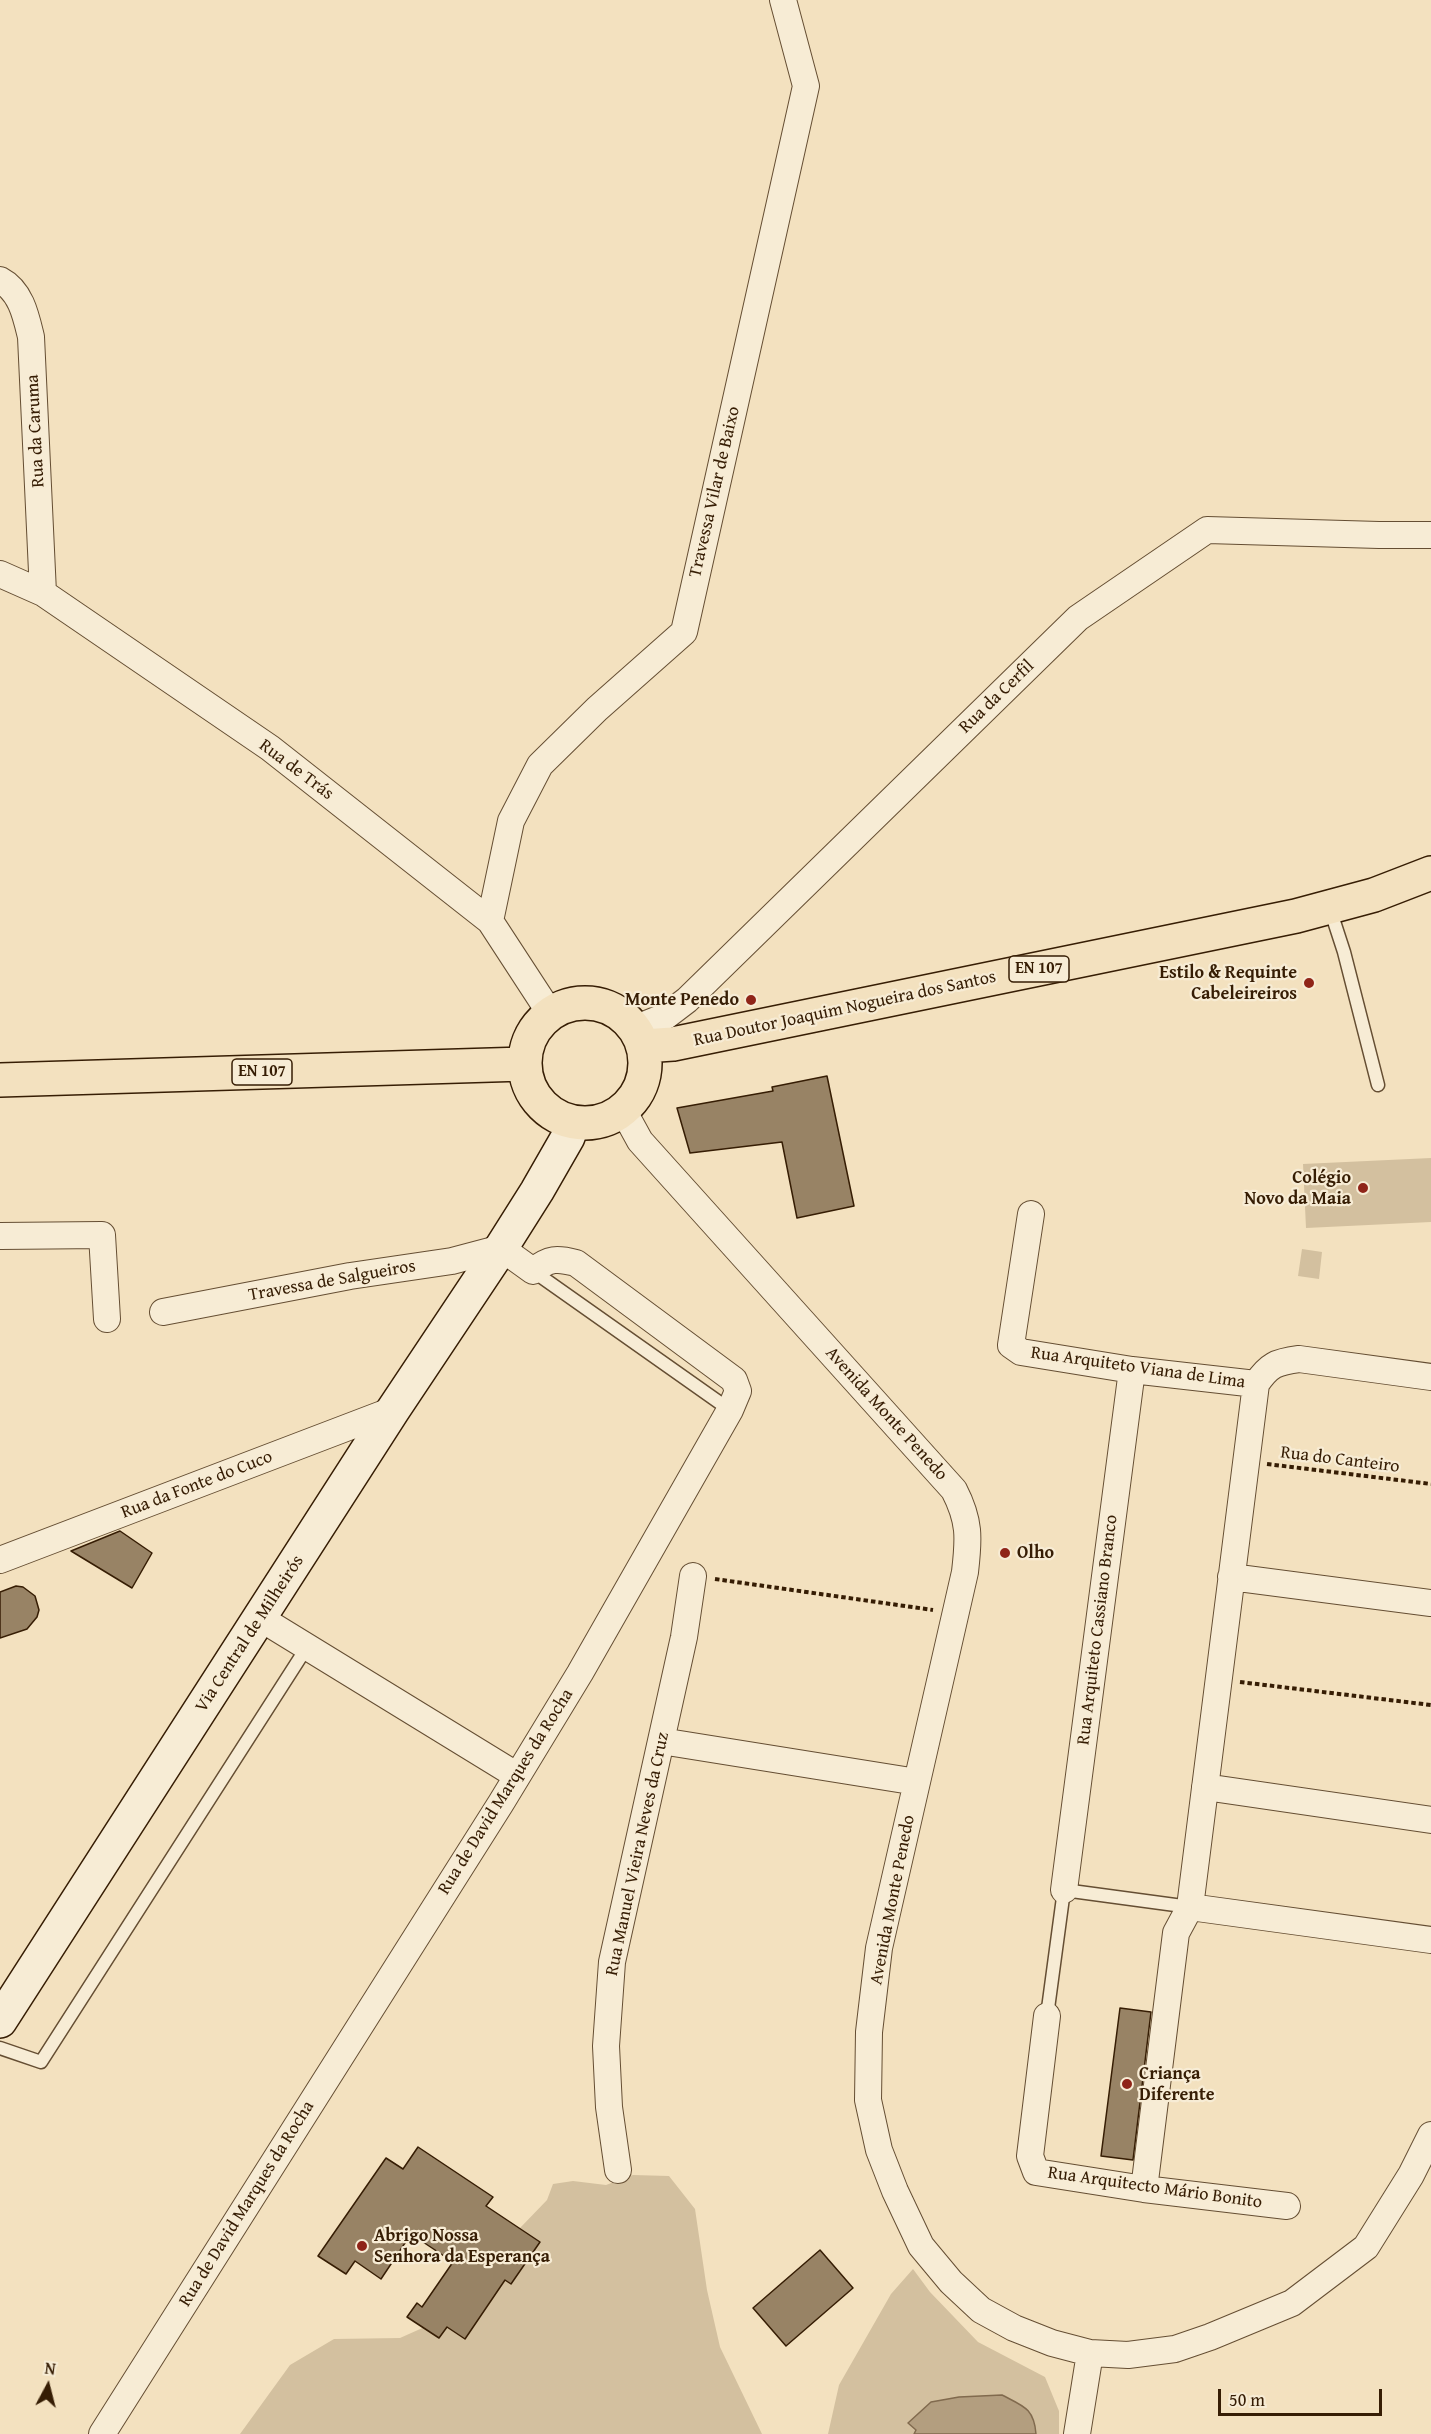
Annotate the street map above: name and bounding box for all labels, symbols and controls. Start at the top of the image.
street label: Rua da Caruma [22,374,50,488]
street label: Travessa Vilar de Baixo [685,404,745,580]
street label: Rua da Cerfil [955,656,1039,738]
street label: Rua de Trás [254,735,338,805]
road number: EN 107 [1009,956,1069,982]
place label: Estilo & Requinte Cabeleireiros [1159,962,1297,1004]
street label: Rua Doutor Joaquim Nogueira dos Santos [692,966,998,1052]
marker: Estilo & Requinte Cabeleireiros [1302,976,1316,990]
place label: Monte Penedo [625,989,739,1011]
marker: Monte Penedo [744,993,758,1007]
road number: EN 107 [232,1059,292,1085]
place label: Colégio Novo da Maia [1244,1167,1351,1210]
marker: Colégio Novo da Maia [1356,1181,1370,1195]
street label: Travessa de Salgueiros [247,1256,417,1306]
street label: Rua Arquiteto Viana de Lima [1029,1342,1247,1394]
street label: Avenida Monte Penedo [820,1343,952,1485]
street label: Rua do Canteiro [1279,1442,1401,1478]
street label: Rua da Fonte do Cuco [118,1446,276,1524]
street label: Rua Arquiteto Cassiano Branco [1073,1514,1123,1746]
place label: Olho [1017,1542,1054,1564]
marker: Olho [998,1546,1012,1560]
street label: Via Central de Milheirós [191,1551,309,1717]
street label: Rua de David Marques da Rocha [434,1685,578,1899]
street label: Rua Manuel Vieira Neves da Cruz [602,1730,674,1978]
street label: Avenida Monte Penedo [866,1813,920,1987]
place label: Criança Diferente [1139,2063,1215,2106]
marker: Criança Diferente [1120,2077,1134,2091]
street label: Rua de David Marques da Rocha [175,2097,319,2311]
street label: Rua Arquitecto Mário Bonito [1046,2162,1264,2214]
place label: Abrigo Nossa Senhora da Esperança [374,2225,550,2268]
marker: Abrigo Nossa Senhora da Esperança [355,2239,369,2253]
north arrow [18,2356,78,2416]
text: N [43,2356,57,2381]
scale bar [1221,2377,1384,2415]
text: 50 m [1229,2386,1265,2413]

